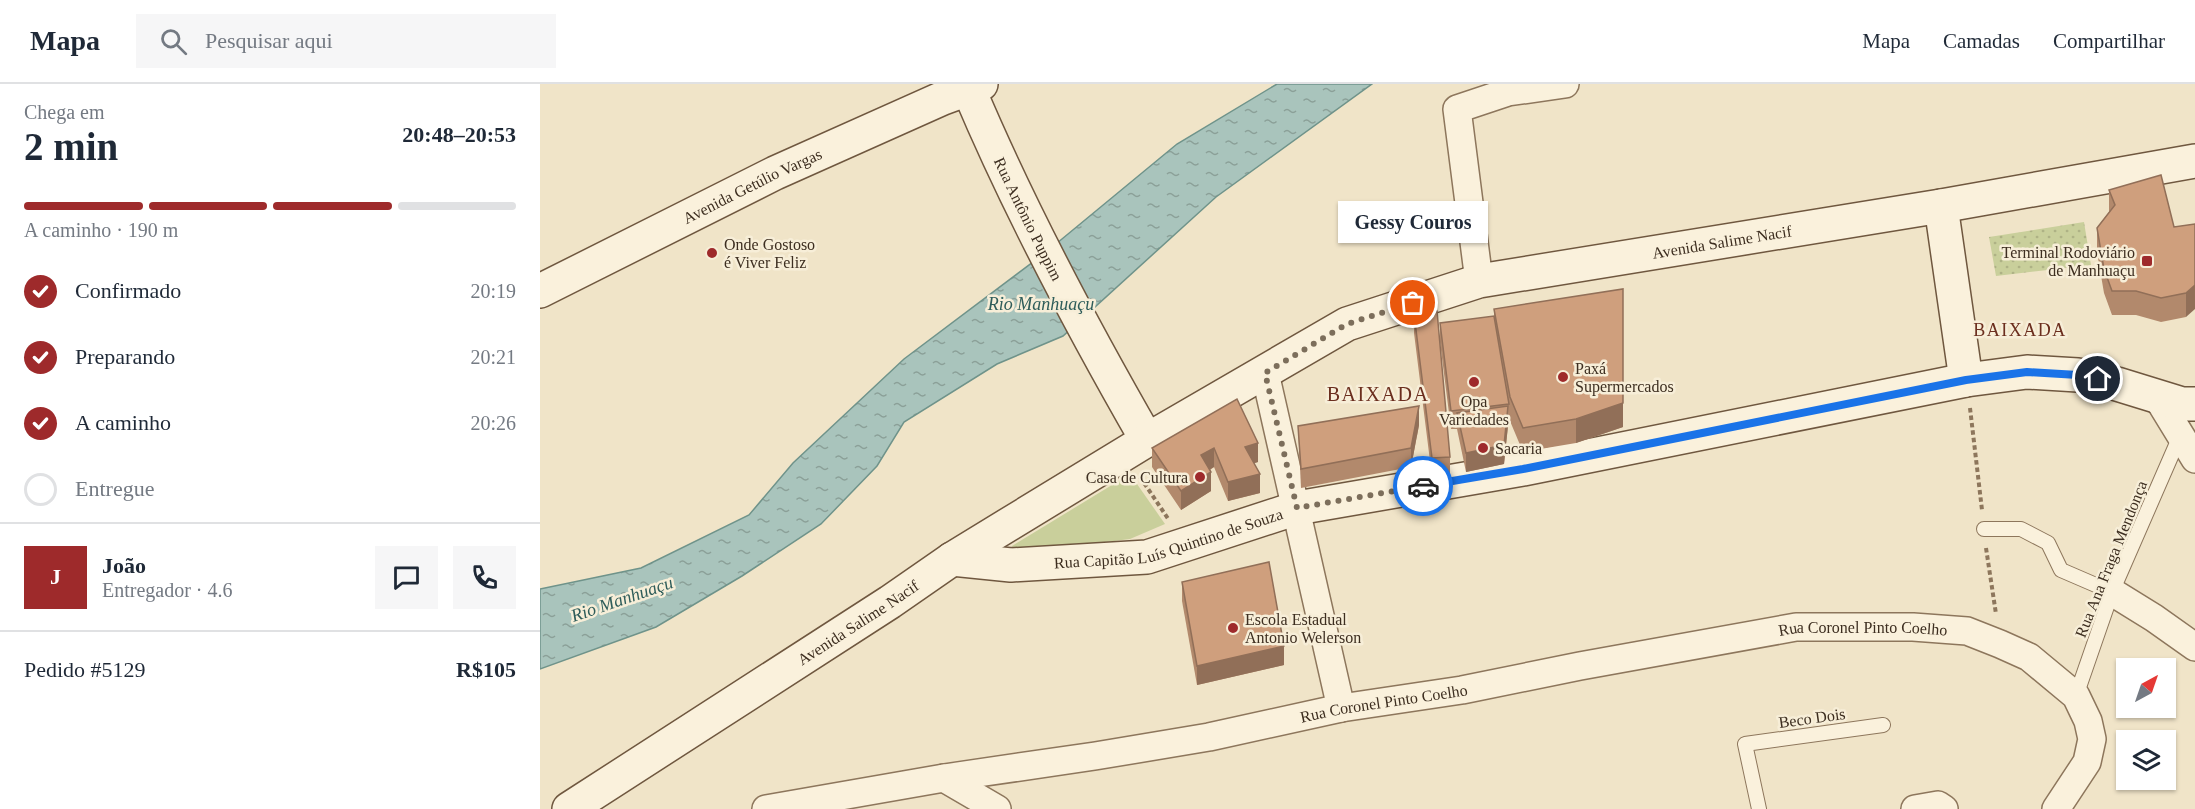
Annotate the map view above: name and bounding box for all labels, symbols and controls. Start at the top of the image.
search box [136,14,556,68]
text: Mapa [30,25,100,56]
icon: search [157,25,190,58]
text: Pesquisar aqui [205,28,333,53]
text: Mapa [1862,29,1910,53]
text: Camadas [1943,29,2020,53]
text: Compartilhar [2053,29,2165,53]
text: Chega em [24,101,105,123]
text: 20:48–20:53 [402,122,516,147]
text: 2 min [24,125,118,168]
street label: Avenida Getúlio Vargas [680,145,824,226]
street label: Rua Antônio Puppim [991,155,1066,284]
callout: Gessy Couros [1338,201,1488,243]
text: Gessy Couros [1355,211,1471,233]
text: A caminho · 190 m [24,219,178,241]
street label: Avenida Salime Nacif [1651,222,1794,261]
place label: Onde Gostoso é Viver Feliz [724,236,815,271]
place label: Terminal Rodoviário de Manhuaçu [2001,244,2135,280]
marker: Onde Gostoso é Viver Feliz [705,246,719,260]
marker: Terminal Rodoviário de Manhuaçu [2140,254,2154,268]
icon: check [24,275,57,308]
pin [1387,277,1438,328]
text: Confirmado [75,278,181,303]
text: 20:19 [470,280,516,302]
icon: bag [1396,286,1429,319]
water label: Rio Manhuaçu [987,294,1094,314]
district label: BAIXADA [1973,320,2067,340]
icon: check [24,341,57,374]
text: Preparando [75,344,175,369]
text: 20:21 [470,346,516,368]
pin [2072,353,2123,404]
place label: Paxá Supermercados [1575,360,1674,396]
icon: home [2081,362,2114,395]
marker: Paxá Supermercados [1556,370,1570,384]
marker: Opa Variedades [1467,375,1481,389]
district label: BAIXADA [1327,383,1429,405]
place label: Opa Variedades [1439,393,1509,428]
icon: check [24,407,57,440]
text: A caminho [75,410,171,435]
text: 20:26 [470,412,516,434]
place label: Sacaria [1495,440,1542,457]
marker: Sacaria [1476,441,1490,455]
courier [1393,456,1453,516]
place label: Casa de Cultura [1086,469,1188,486]
marker: Casa de Cultura [1193,470,1207,484]
icon: car [1407,470,1440,503]
text: Entregue [75,476,154,501]
street label: Rua Ana Fraga Mendonça [2072,478,2151,640]
street label: Rua Capitão Luís Quintino de Souza [1054,505,1285,571]
button: chat [375,546,438,609]
button: phone [453,546,516,609]
text: João [102,553,146,578]
text: J [50,564,61,589]
water label: Rio Manhuaçu [567,572,676,626]
street label: Avenida Salime Nacif [794,576,922,668]
text: Entregador · 4.6 [102,579,233,601]
place label: Escola Estadual Antonio Welerson [1245,611,1361,646]
street label: Rua Coronel Pinto Coelho [1777,618,1948,639]
marker: Escola Estadual Antonio Welerson [1226,621,1240,635]
text: Pedido #5129 [24,657,146,682]
text: R$105 [456,657,516,682]
north arrow [2116,658,2176,718]
map controls [2116,658,2176,790]
street label: Rua Coronel Pinto Coelho [1298,681,1469,725]
street label: Beco Dois [1778,705,1846,731]
button: layers [2116,730,2176,790]

